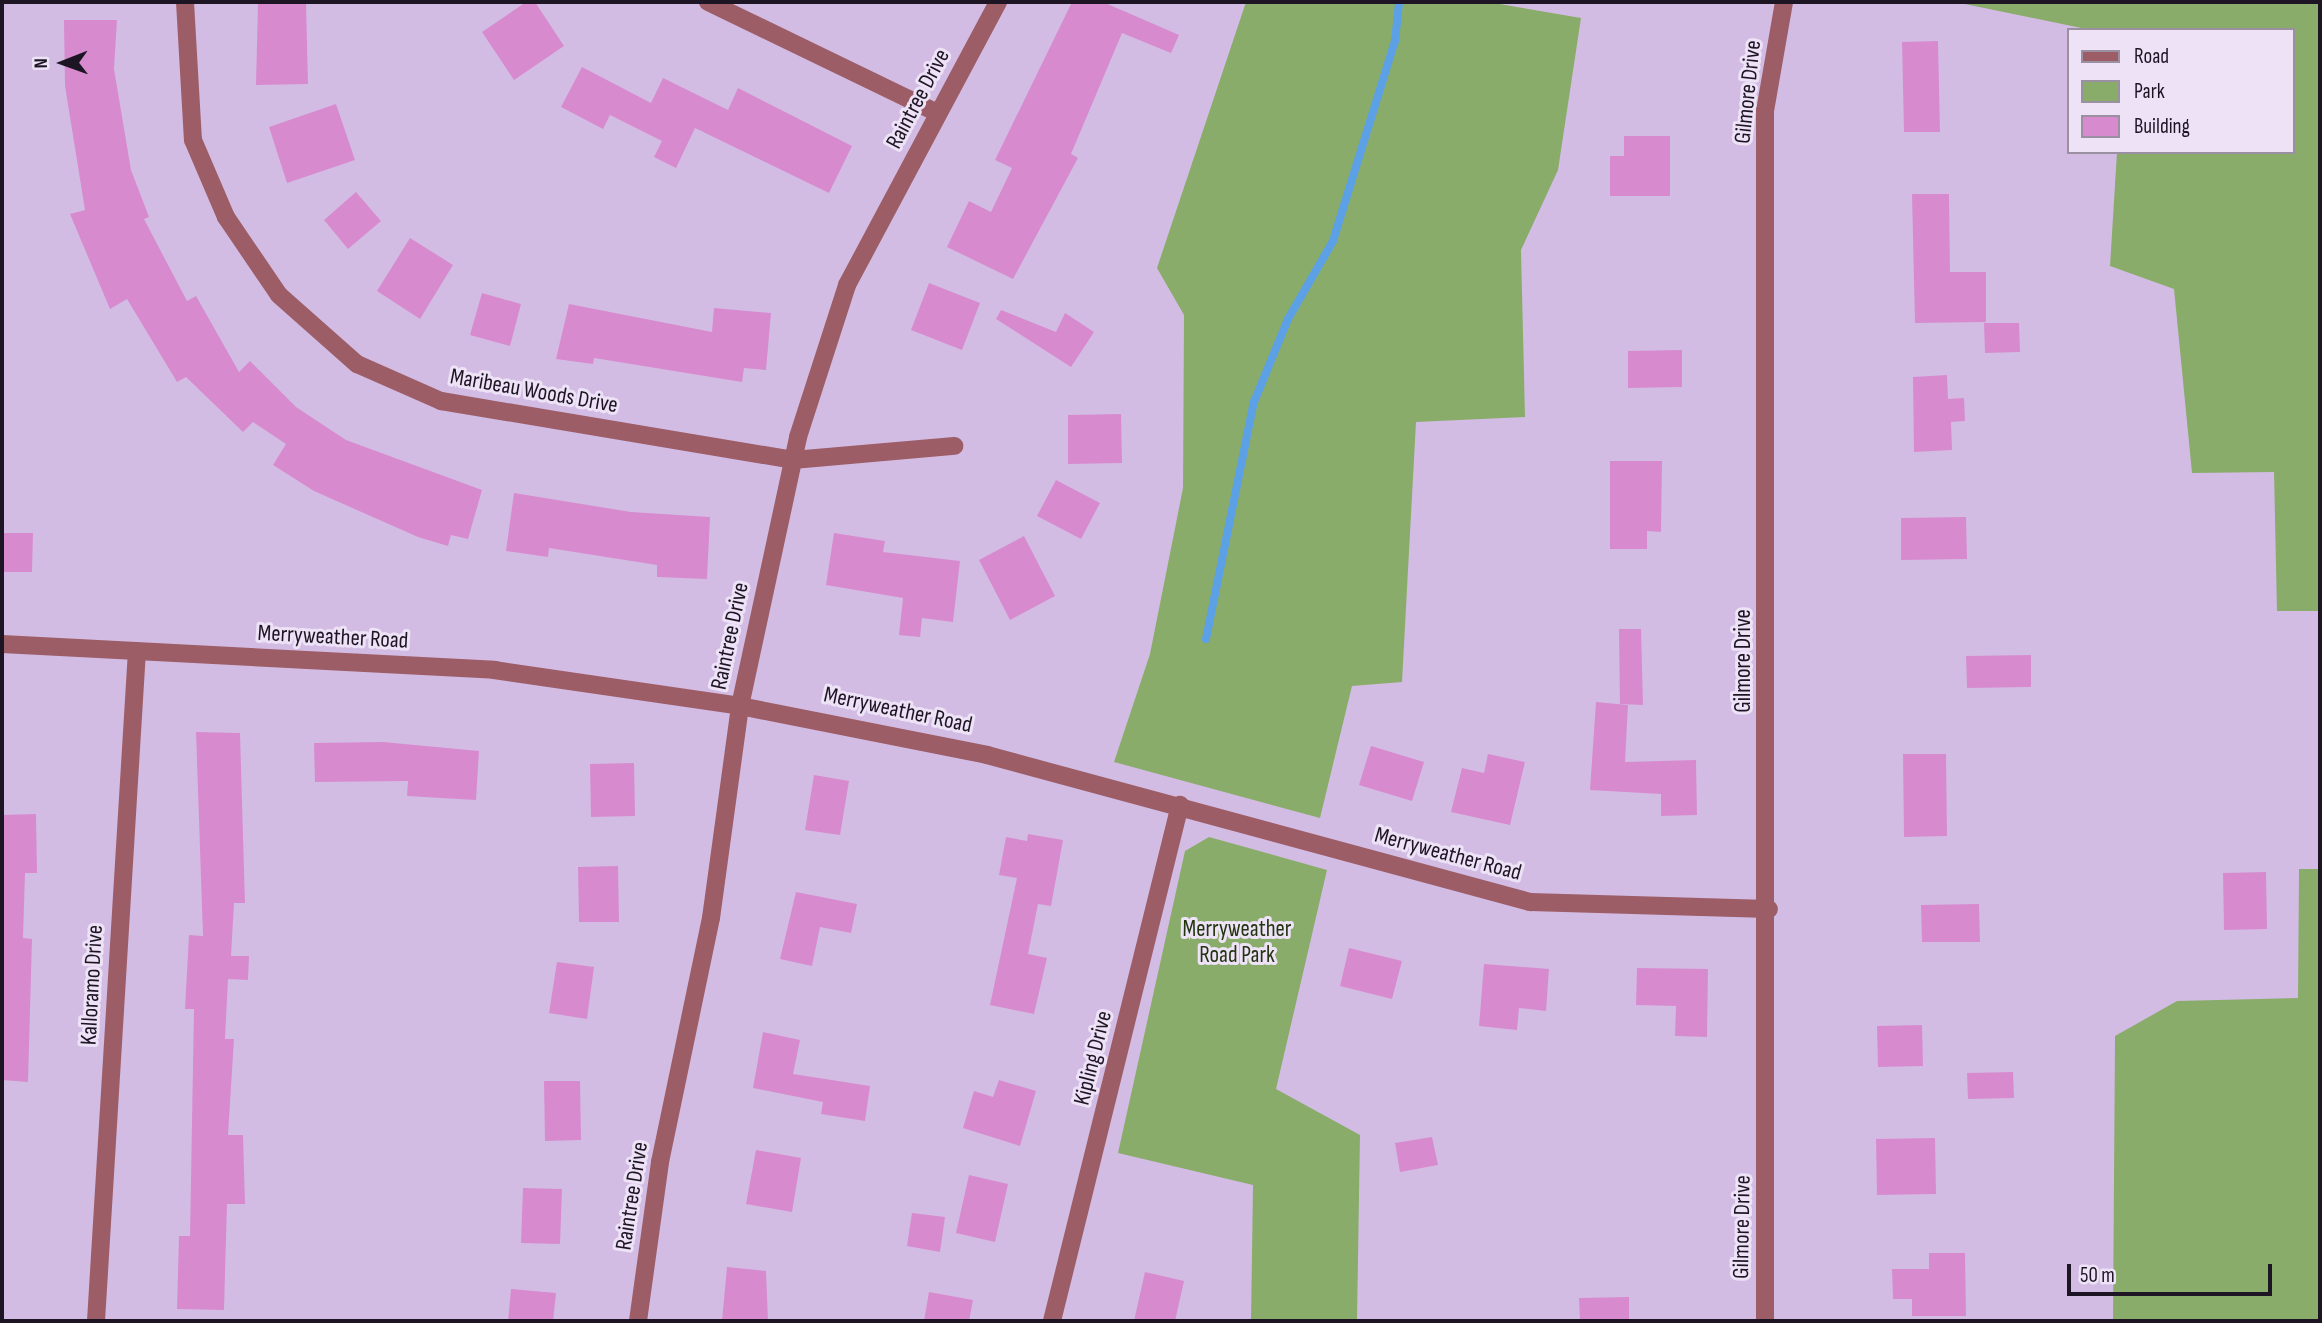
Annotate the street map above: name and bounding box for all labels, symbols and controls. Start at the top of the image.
north arrow [28,28,98,98]
legend [2066,28,2294,154]
street label: Gilmore Drive [1729,39,1767,145]
street label: Raintree Drive [880,44,956,154]
text: Road [2134,44,2169,69]
text: N [30,58,53,69]
text: Park [2134,79,2165,104]
text: Building [2134,114,2190,139]
street label: Maribeau Woods Drive [448,363,620,419]
street label: Raintree Drive [705,580,755,692]
street label: Gilmore Drive [1729,609,1757,713]
street label: Merryweather Road [257,619,409,655]
street label: Merryweather Road [821,681,975,739]
street label: Merryweather Road [1372,821,1524,887]
park label: Merryweather Road Park [1183,915,1291,969]
street label: Kalloramo Drive [75,924,109,1046]
street label: Kipling Drive [1068,1008,1118,1108]
street label: Raintree Drive [610,1140,654,1252]
street label: Gilmore Drive [1727,1175,1757,1279]
scale bar [2070,1250,2275,1294]
text: 50 m [2080,1263,2115,1288]

